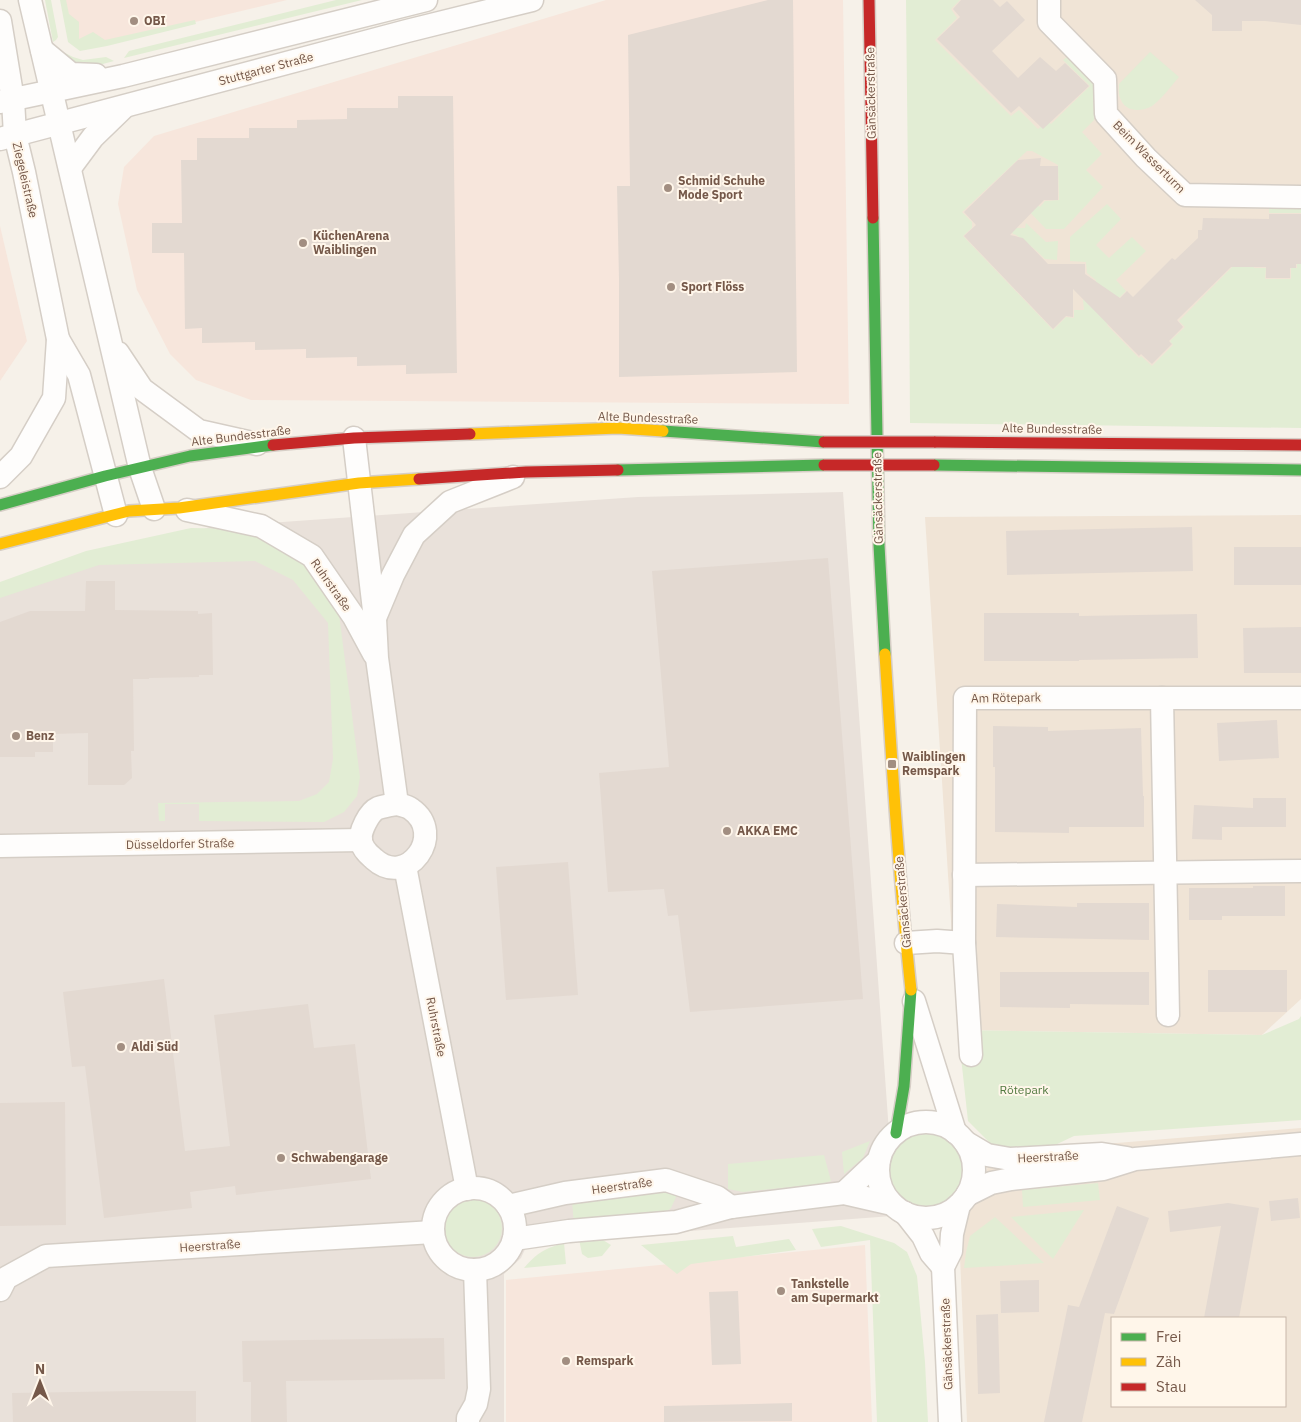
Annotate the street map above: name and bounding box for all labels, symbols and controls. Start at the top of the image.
place label: OBI [144,13,166,28]
marker: OBI [128,15,140,27]
street label: Gänsäckerstraße [862,46,879,139]
street label: Stuttgarter Straße [217,49,315,88]
street label: Beim Wasserturm [1110,117,1189,196]
street label: Ziegeleistraße [9,141,42,220]
place label: Schmid Schuhe Mode Sport [678,173,765,202]
marker: Schmid Schuhe Mode Sport [662,182,674,194]
place label: KüchenArena Waiblingen [313,228,389,257]
marker: KüchenArena Waiblingen [297,237,309,249]
place label: Sport Flöss [681,279,744,294]
marker: Sport Flöss [665,281,677,293]
street label: Alte Bundesstraße [598,408,699,427]
street label: Alte Bundesstraße [1002,420,1103,437]
street label: Alte Bundesstraße [190,422,292,449]
street label: Gänsäckerstraße [869,451,886,544]
street label: Ruhrstraße [308,556,355,614]
street label: Am Rötepark [971,689,1042,706]
place label: Benz [26,728,54,743]
marker: Benz [10,730,22,742]
place label: Waiblingen Remspark [902,749,966,778]
marker: Waiblingen Remspark [886,758,898,770]
place label: AKKA EMC [737,823,798,838]
marker: AKKA EMC [721,825,733,837]
street label: Düsseldorfer Straße [126,835,235,852]
street label: Gänsäckerstraße [891,855,914,949]
street label: Ruhrstraße [423,996,450,1059]
place label: Aldi Süd [131,1039,178,1054]
marker: Aldi Süd [115,1041,127,1053]
park label: Rötepark [999,1082,1049,1097]
street label: Heerstraße [1017,1147,1079,1166]
place label: Schwabengarage [291,1150,388,1165]
marker: Schwabengarage [275,1152,287,1164]
street label: Heerstraße [591,1174,654,1197]
street label: Heerstraße [179,1236,241,1255]
place label: Tankstelle am Supermarkt [791,1276,879,1305]
marker: Tankstelle am Supermarkt [775,1285,787,1297]
street label: Gänsäckerstraße [937,1297,956,1390]
legend [1111,1317,1286,1407]
text: Frei [1156,1327,1182,1346]
text: Zäh [1156,1352,1181,1371]
place label: Remspark [576,1353,633,1368]
marker: Remspark [560,1355,572,1367]
north arrow [15,1357,65,1407]
text: N [35,1360,45,1378]
text: Stau [1156,1377,1187,1396]

